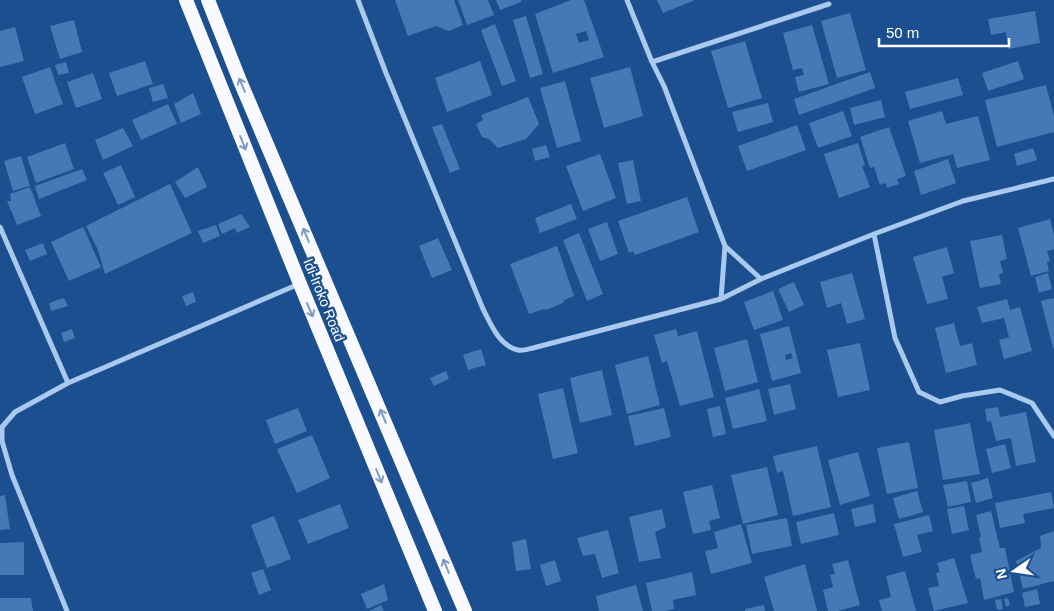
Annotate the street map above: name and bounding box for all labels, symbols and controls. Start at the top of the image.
scale bar [879,15,1009,47]
text: 50 m [886,24,919,41]
one-way arrow [236,78,246,93]
one-way arrow [239,135,248,150]
one-way arrow [300,228,310,243]
street label: Idi-Iroko Road [300,256,348,344]
one-way arrow [306,302,316,317]
one-way arrow [378,409,387,424]
one-way arrow [375,468,385,483]
north arrow [989,546,1039,596]
one-way arrow [441,559,450,574]
text: N [992,567,1010,581]

